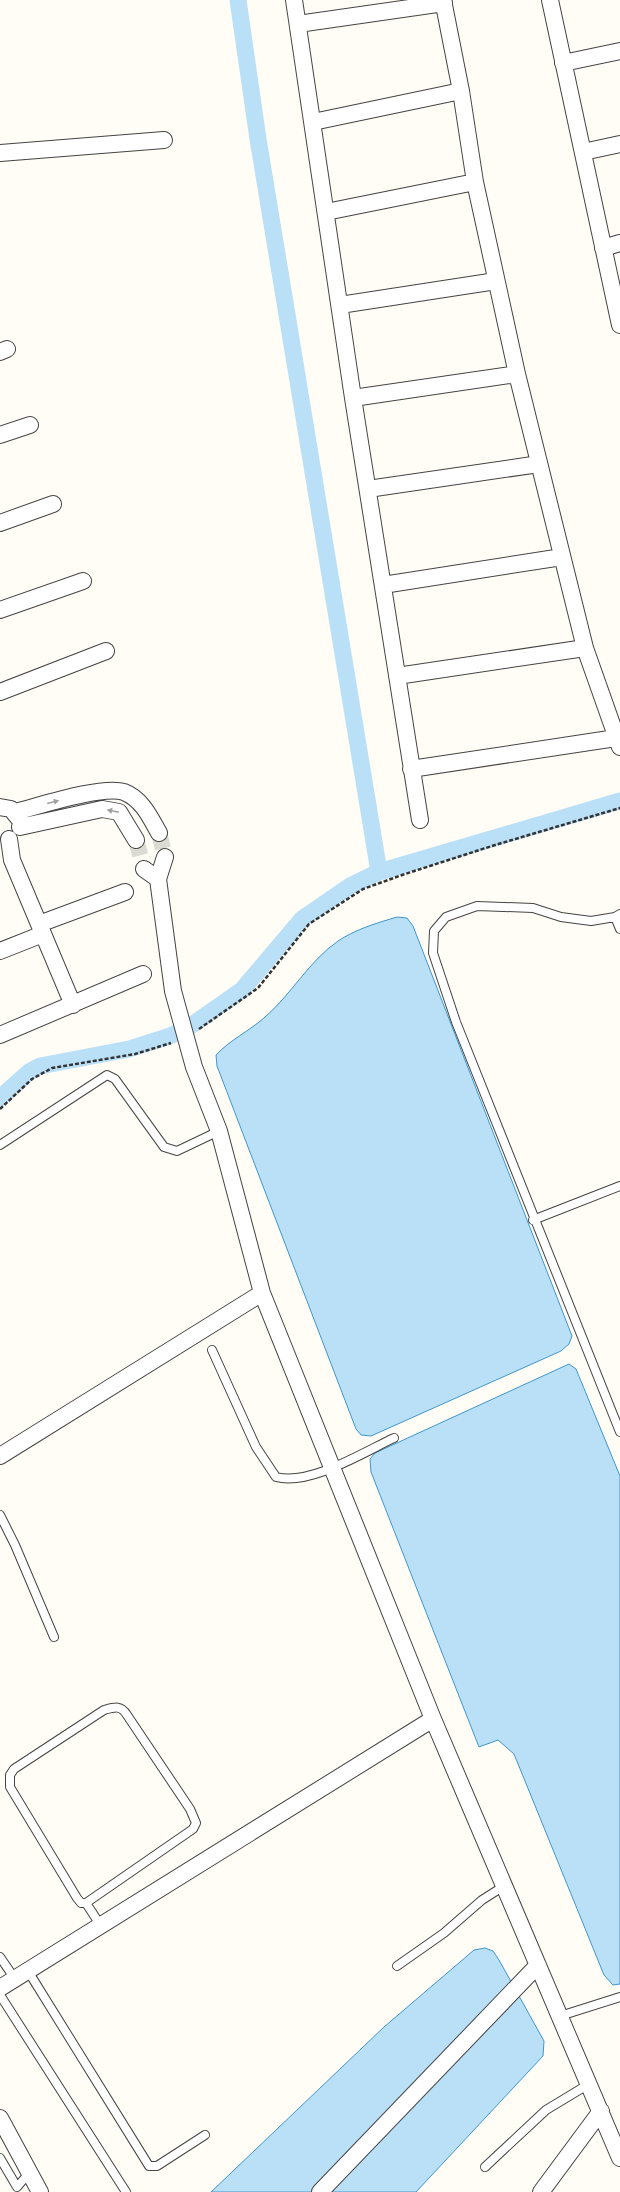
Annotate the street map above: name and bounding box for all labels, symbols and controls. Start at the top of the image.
one-way arrow [47,799,59,805]
one-way arrow [106,807,119,813]

